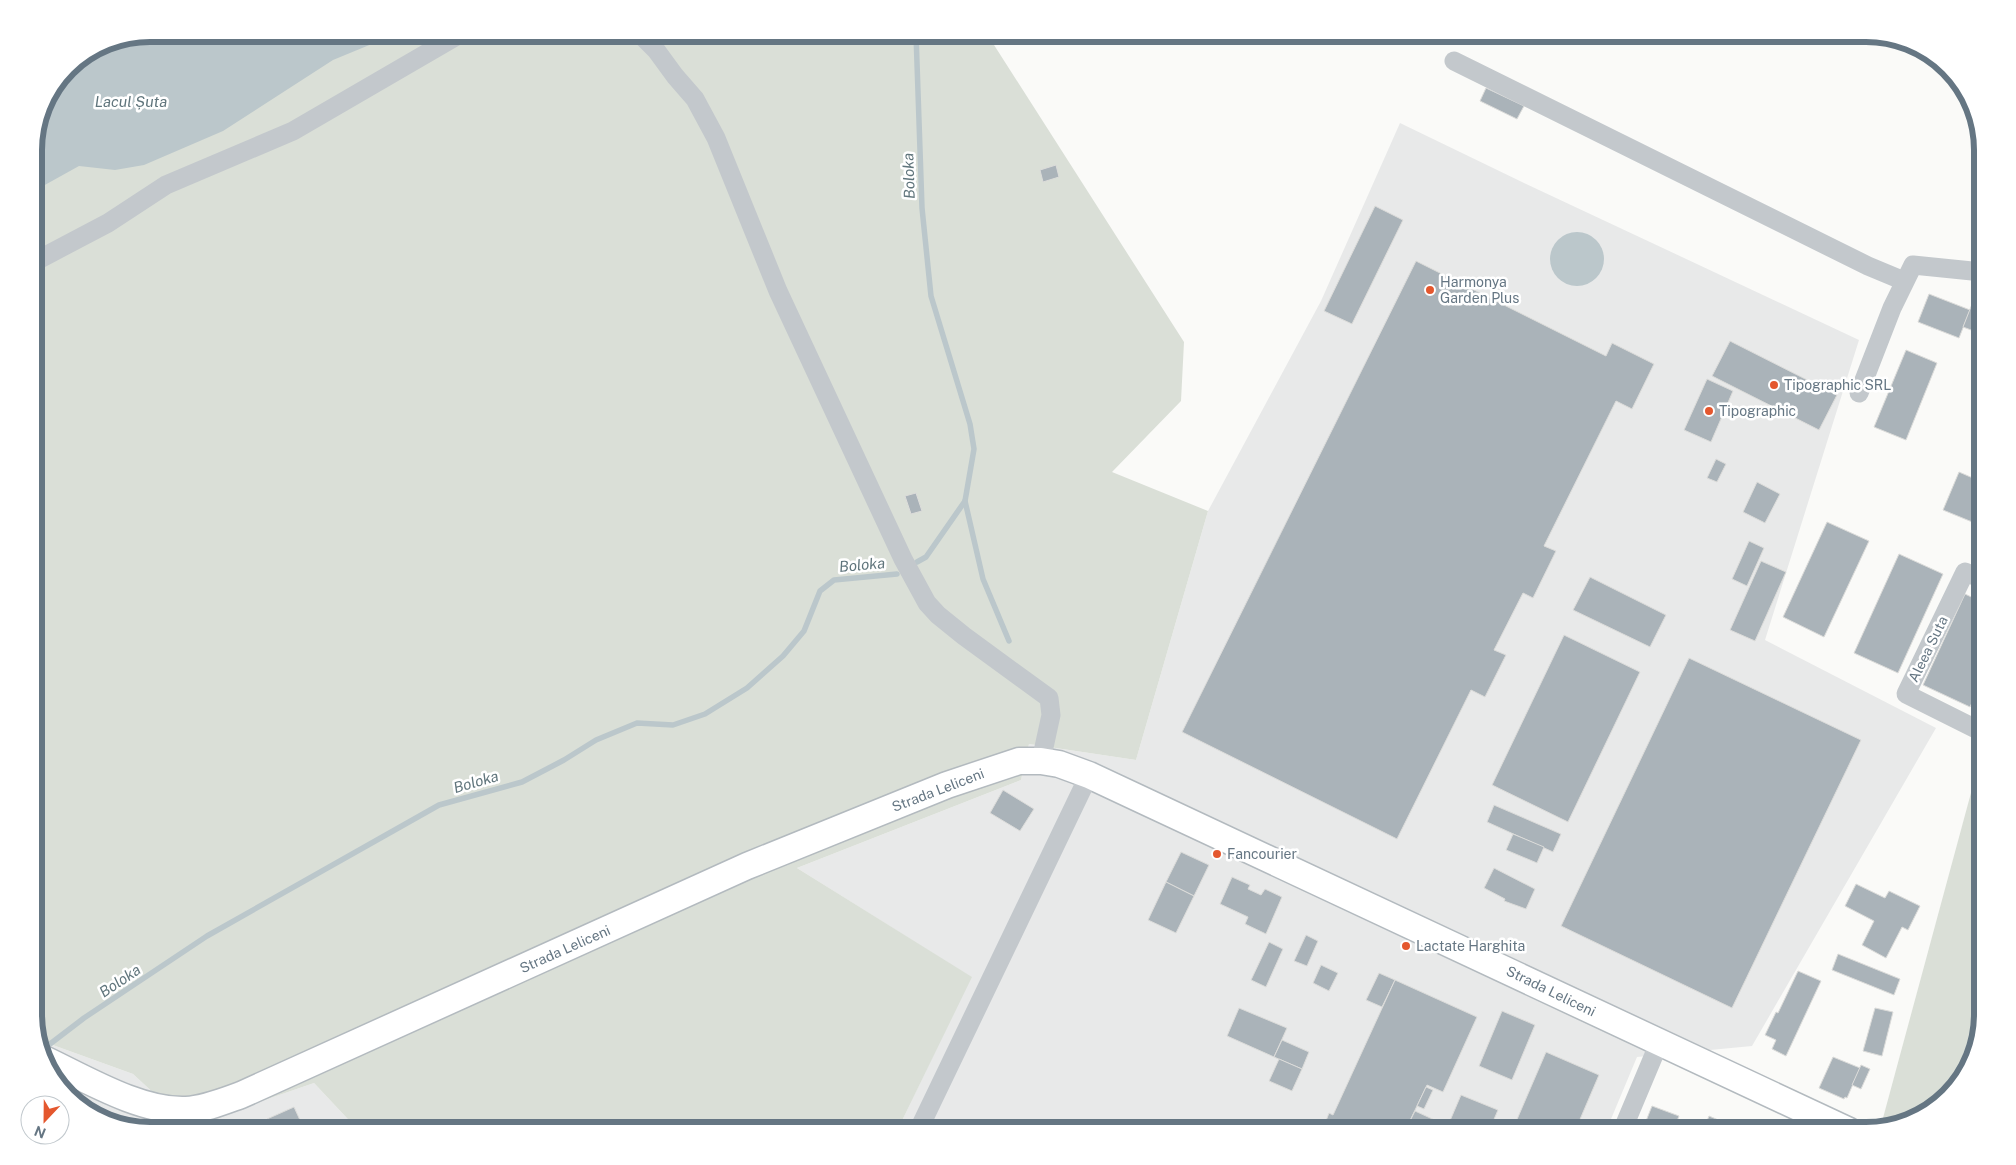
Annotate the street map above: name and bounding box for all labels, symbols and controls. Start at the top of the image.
water label: Lacul Șuta [95,93,167,110]
water label: Boloka [899,153,918,199]
place label: Harmonya Garden Plus [1440,274,1519,306]
marker: Harmonya Garden Plus [1424,284,1436,296]
place label: Tipographic SRL [1784,377,1891,393]
marker: Tipographic SRL [1768,379,1780,391]
place label: Tipographic [1719,403,1796,419]
marker: Tipographic [1703,405,1715,417]
water label: Boloka [838,554,886,575]
street label: Aleea Suta [1905,613,1951,685]
street label: Strada Leliceni [890,765,986,815]
water label: Boloka [451,767,500,796]
place label: Fancourier [1227,846,1297,862]
marker: Fancourier [1211,848,1223,860]
street label: Strada Leliceni [517,922,613,976]
place label: Lactate Harghita [1416,938,1525,954]
marker: Lactate Harghita [1400,940,1412,952]
water label: Boloka [96,961,144,1000]
street label: Strada Leliceni [1504,962,1598,1020]
north arrow [20,1095,70,1145]
text: N [32,1123,48,1142]

